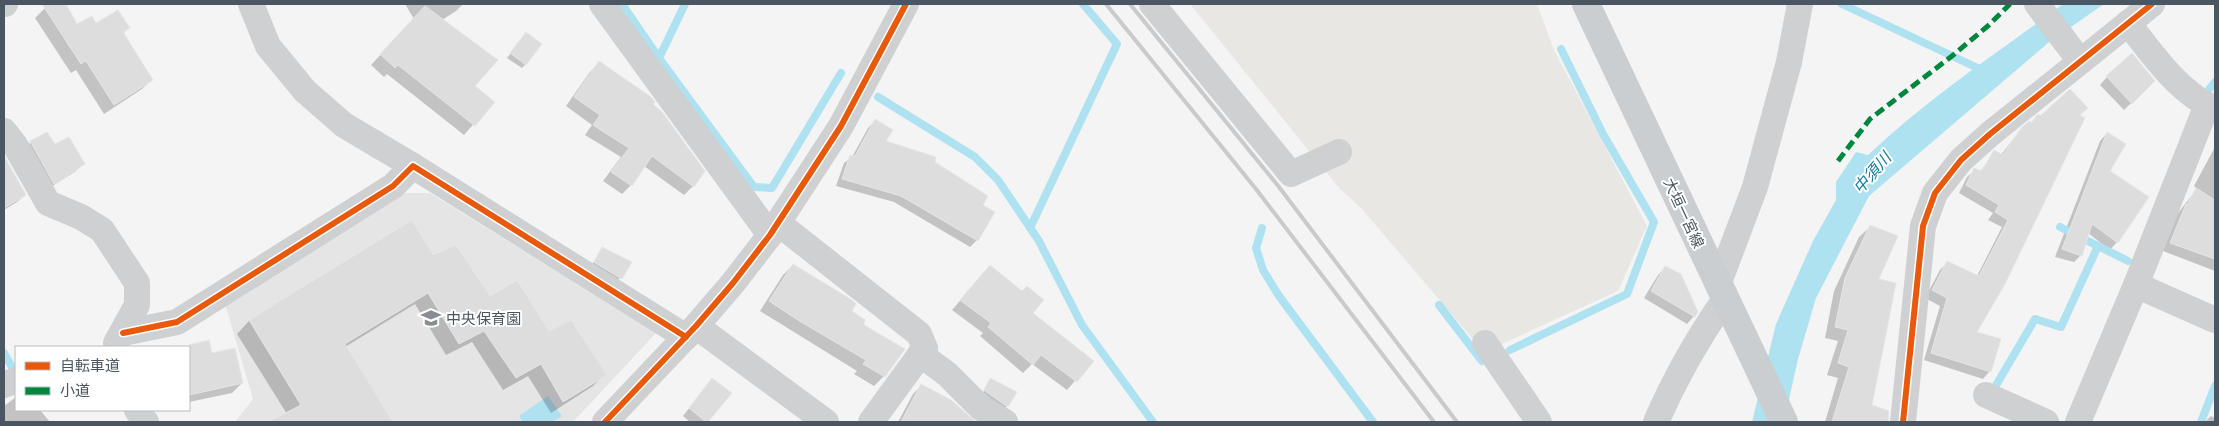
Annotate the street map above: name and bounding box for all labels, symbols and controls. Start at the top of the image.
water label: 中須川 [1850,148,1895,197]
street label: 大垣一宮線 [1660,175,1708,251]
school or university icon: 中央保育園 [420,307,442,329]
place label: 中央保育園 [446,310,521,327]
legend [15,346,190,411]
text: 自転車道 [60,357,120,374]
text: 小道 [60,382,90,399]

